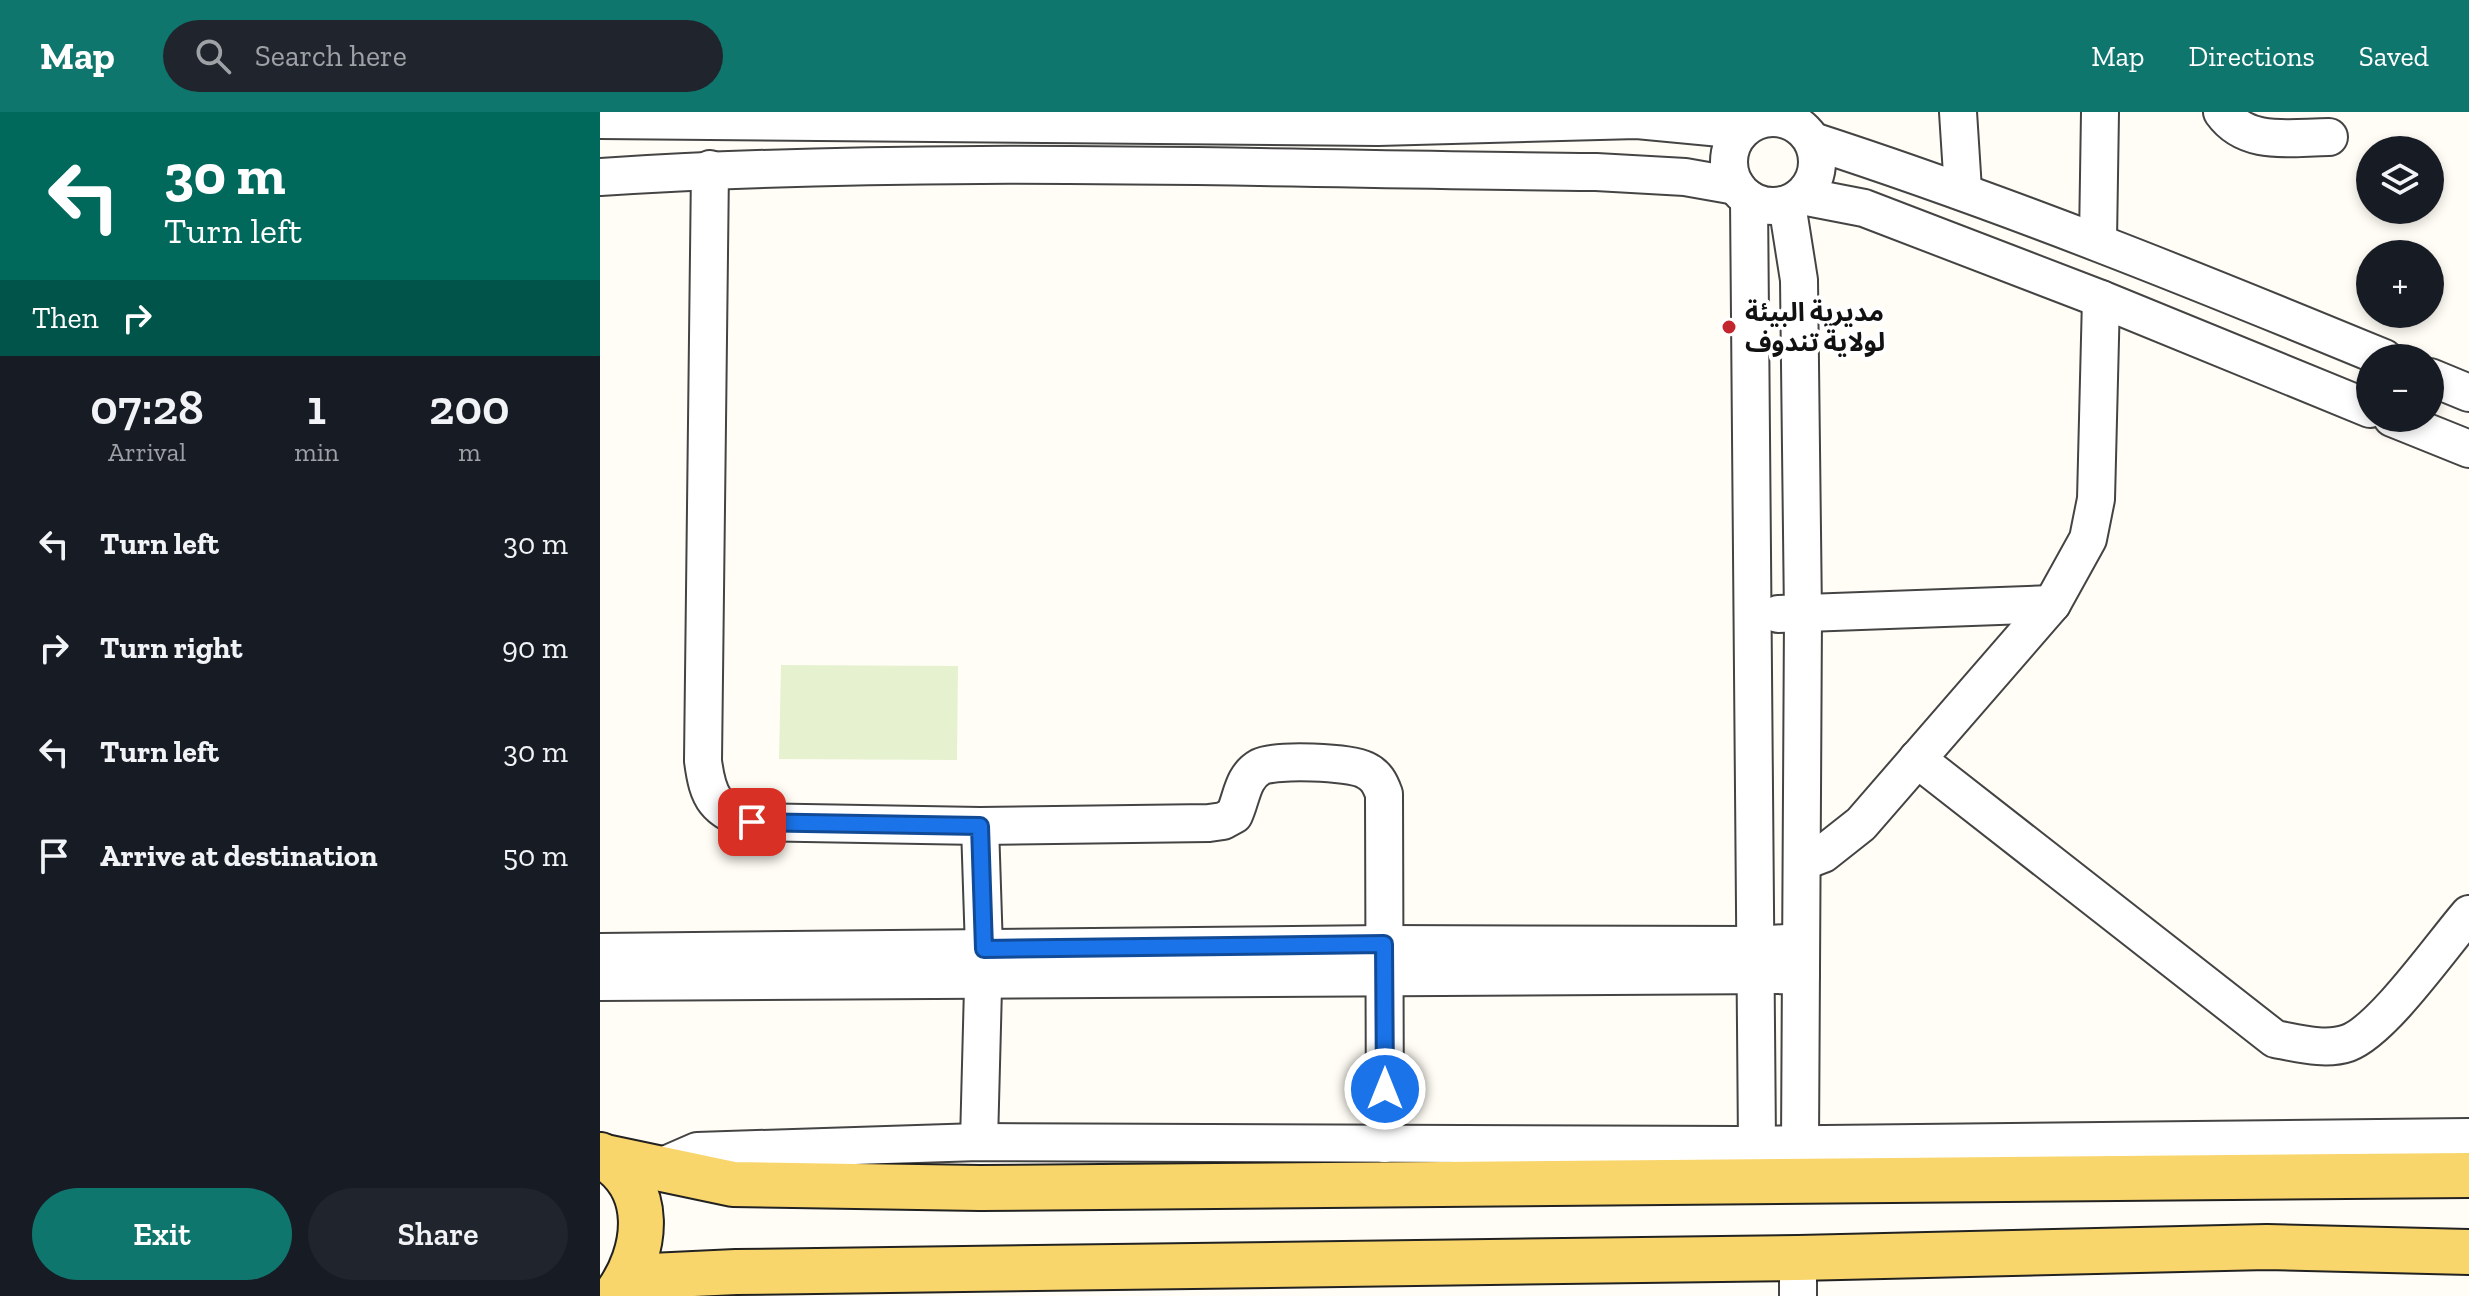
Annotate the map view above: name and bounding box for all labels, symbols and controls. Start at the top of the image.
search box [163,20,723,92]
text: Map [40,33,115,79]
icon: search [191,34,235,78]
text: Search here [255,38,407,74]
text: Map [2091,40,2144,73]
text: Directions [2188,40,2315,73]
text: Saved [2359,40,2429,73]
map controls [2356,136,2444,432]
button: layers [2356,136,2444,224]
text: 30 m [164,141,286,208]
icon: left [32,144,136,248]
text: Turn left [164,209,302,252]
button: + [2356,240,2444,328]
icon: right [115,296,159,340]
place label: مديرية البيئة لولاية تندوف [1745,296,1885,358]
text: Then [32,300,99,336]
marker: مديرية البيئة لولاية تندوف [1720,318,1738,336]
button: − [2356,344,2444,432]
text: 07:28 [90,379,204,436]
text: 1 [307,379,326,436]
text: 200 [429,379,510,436]
text: Arrival [108,436,186,468]
text: min [294,436,339,468]
text: m [458,436,481,468]
icon: left [32,522,76,566]
text: Turn left [100,526,219,562]
text: 30 m [503,526,568,562]
icon: right [32,626,76,670]
text: Turn right [100,630,242,666]
text: 90 m [502,630,568,666]
icon: left [32,730,76,774]
text: Turn left [100,734,219,770]
text: 30 m [503,734,568,770]
pin [718,788,786,856]
icon: arrive [730,800,774,844]
icon: arrive [32,834,76,878]
text: Arrive at destination [100,838,377,874]
text: 50 m [503,838,568,874]
position arrow [1343,1047,1427,1131]
button: Exit [32,1188,292,1280]
button: Share [308,1188,568,1280]

